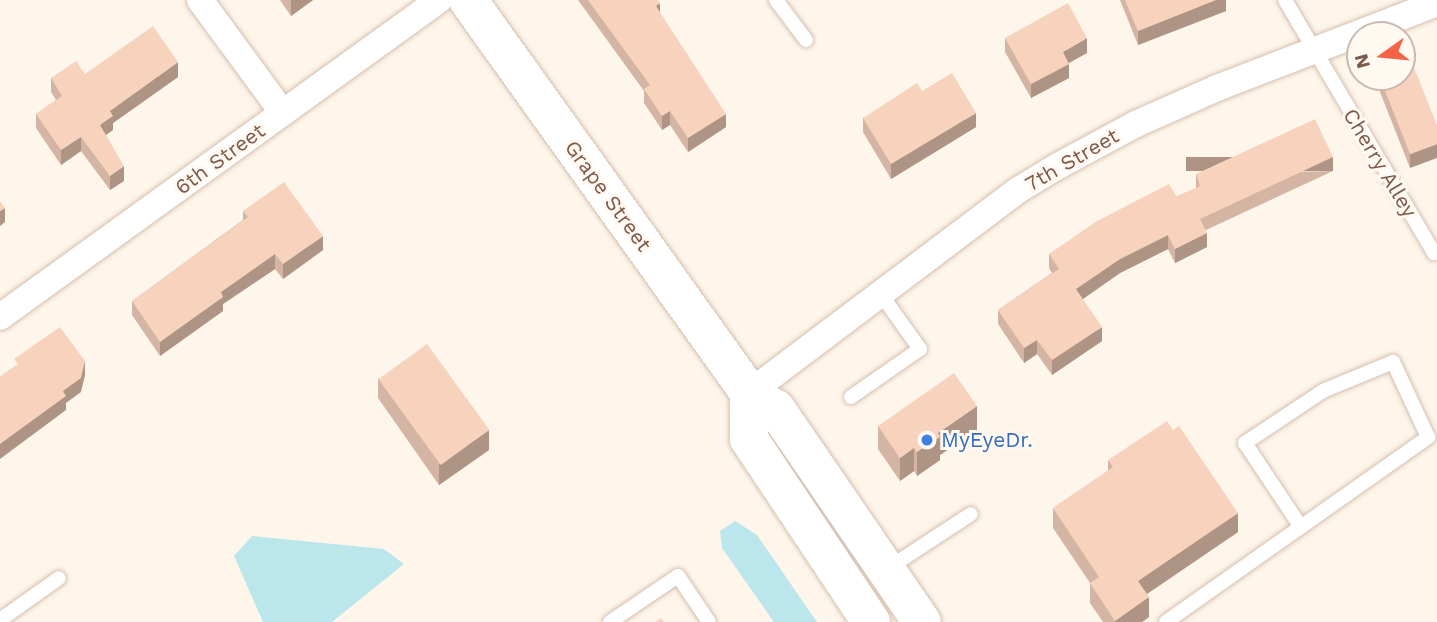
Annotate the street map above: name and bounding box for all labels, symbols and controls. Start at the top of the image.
north arrow [1346,21,1416,91]
text: N [1349,51,1375,71]
street label: Cherry Alley [1337,103,1423,223]
street label: 6th Street [170,118,270,200]
street label: 7th Street [1021,123,1123,197]
street label: Grape Street [559,136,657,256]
place label: MyEyeDr. [941,427,1033,453]
marker: MyEyeDr. [919,432,935,448]

